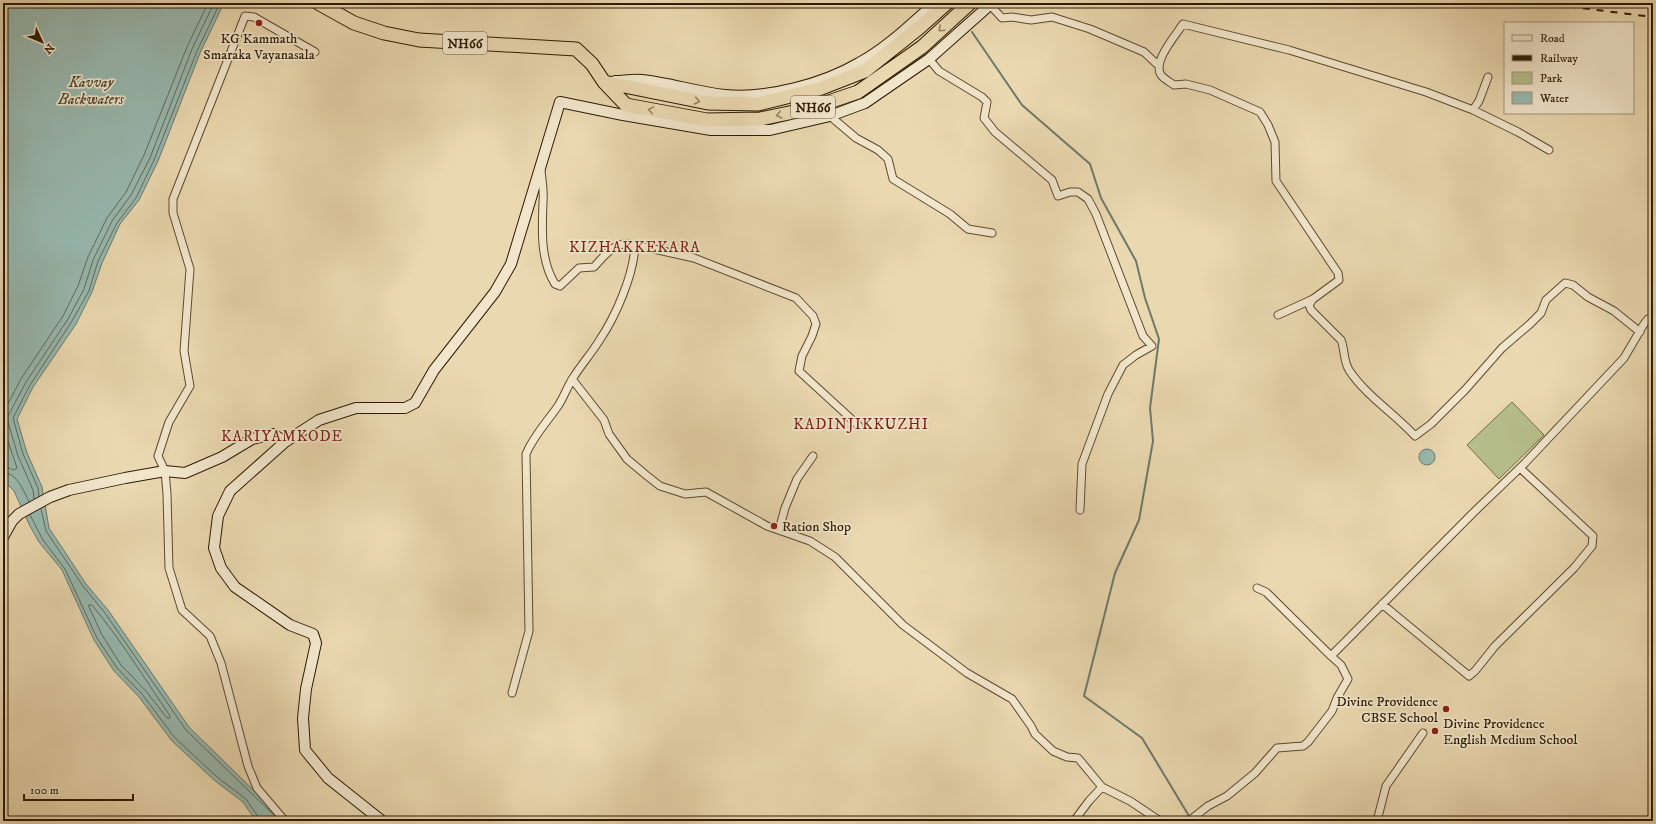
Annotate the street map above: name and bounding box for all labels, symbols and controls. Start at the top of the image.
marker: KG Kammath Smaraka Vayanasala [254,18,264,28]
north arrow [22,22,62,62]
legend [1504,22,1634,114]
one-way arrow [938,25,946,32]
place label: KG Kammath Smaraka Vayanasala [203,30,315,64]
text: Road [1540,31,1565,46]
road number: NH66 [443,32,487,54]
text: N [40,40,57,56]
text: Railway [1540,51,1578,66]
text: Park [1540,71,1562,86]
water label: Kavvay Backwaters [57,73,124,109]
text: Water [1539,91,1569,106]
road number: NH66 [791,96,835,118]
one-way arrow [694,97,700,105]
one-way arrow [647,106,654,115]
one-way arrow [776,110,782,118]
district label: KIZHAKKEKARA [569,238,701,257]
district label: KADINJIKKUZHI [793,415,929,434]
district label: KARIYAMKODE [221,427,343,446]
place label: Ration Shop [782,518,851,536]
marker: Ration Shop [769,521,779,531]
place label: Divine Providence CBSE School [1336,693,1439,727]
marker: Divine Providence CBSE School [1441,704,1451,714]
place label: Divine Providence English Medium School [1443,715,1578,749]
marker: Divine Providence English Medium School [1430,726,1440,736]
scale bar [24,776,133,802]
text: 100 m [30,783,59,798]

